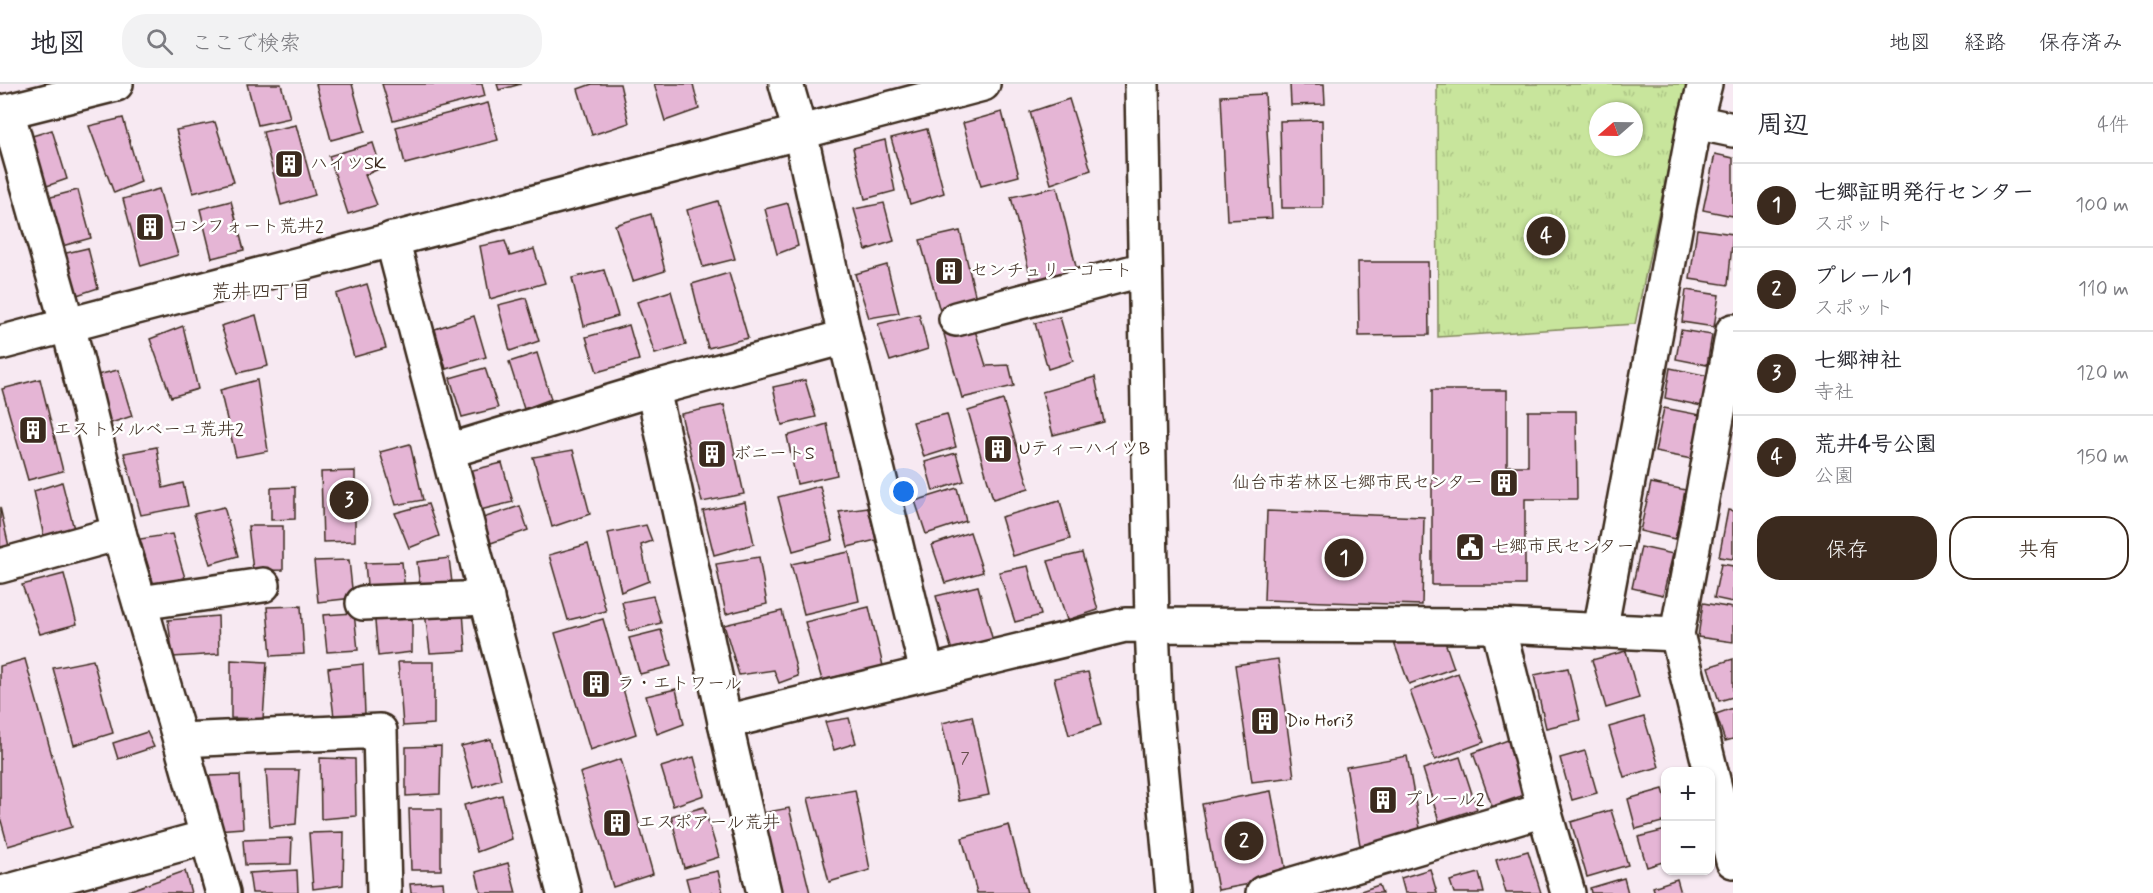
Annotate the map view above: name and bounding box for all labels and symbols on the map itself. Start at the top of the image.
north arrow [1589,102,1643,156]
building icon: ハイツSK [273,148,305,180]
place label: ハイツSK [310,152,386,176]
building icon: コンフォート荒井2 [134,211,166,243]
pin: 4 [1526,214,1566,258]
place label: コンフォート荒井2 [171,215,324,239]
building icon: センチュリーコート [933,255,965,287]
place label: センチュリーコート [970,259,1132,283]
district label: 荒井四丁目 [211,279,311,306]
building icon: エストメルベーユ荒井2 [17,414,49,446]
place label: エストメルベーユ荒井2 [54,418,244,442]
building icon: UティーハイツB [982,433,1014,465]
place label: UティーハイツB [1019,437,1150,461]
building icon: ボニートS [696,438,728,470]
place label: ボニートS [733,442,815,466]
building icon: 仙台市若林区七郷市民センター [1488,467,1520,499]
place label: 仙台市若林区七郷市民センター [1232,471,1483,495]
your location [889,477,918,506]
pin: 3 [330,478,368,522]
public building icon: 七郷市民センター [1454,531,1486,563]
place label: 七郷市民センター [1491,535,1634,559]
pin: 1 [1324,536,1364,580]
building icon: ラ・エトワール [580,668,612,700]
place label: ラ・エトワール [617,672,742,696]
building icon: Dio Hori3 [1249,705,1281,737]
place label: Dio Hori3 [1286,709,1353,733]
house number: 7 [960,749,970,769]
building icon: プレール2 [1367,784,1399,816]
place label: プレール2 [1404,788,1485,812]
building icon: エスポアール荒井 [601,807,633,839]
place label: エスポアール荒井 [638,811,780,835]
pin: 2 [1224,818,1264,864]

